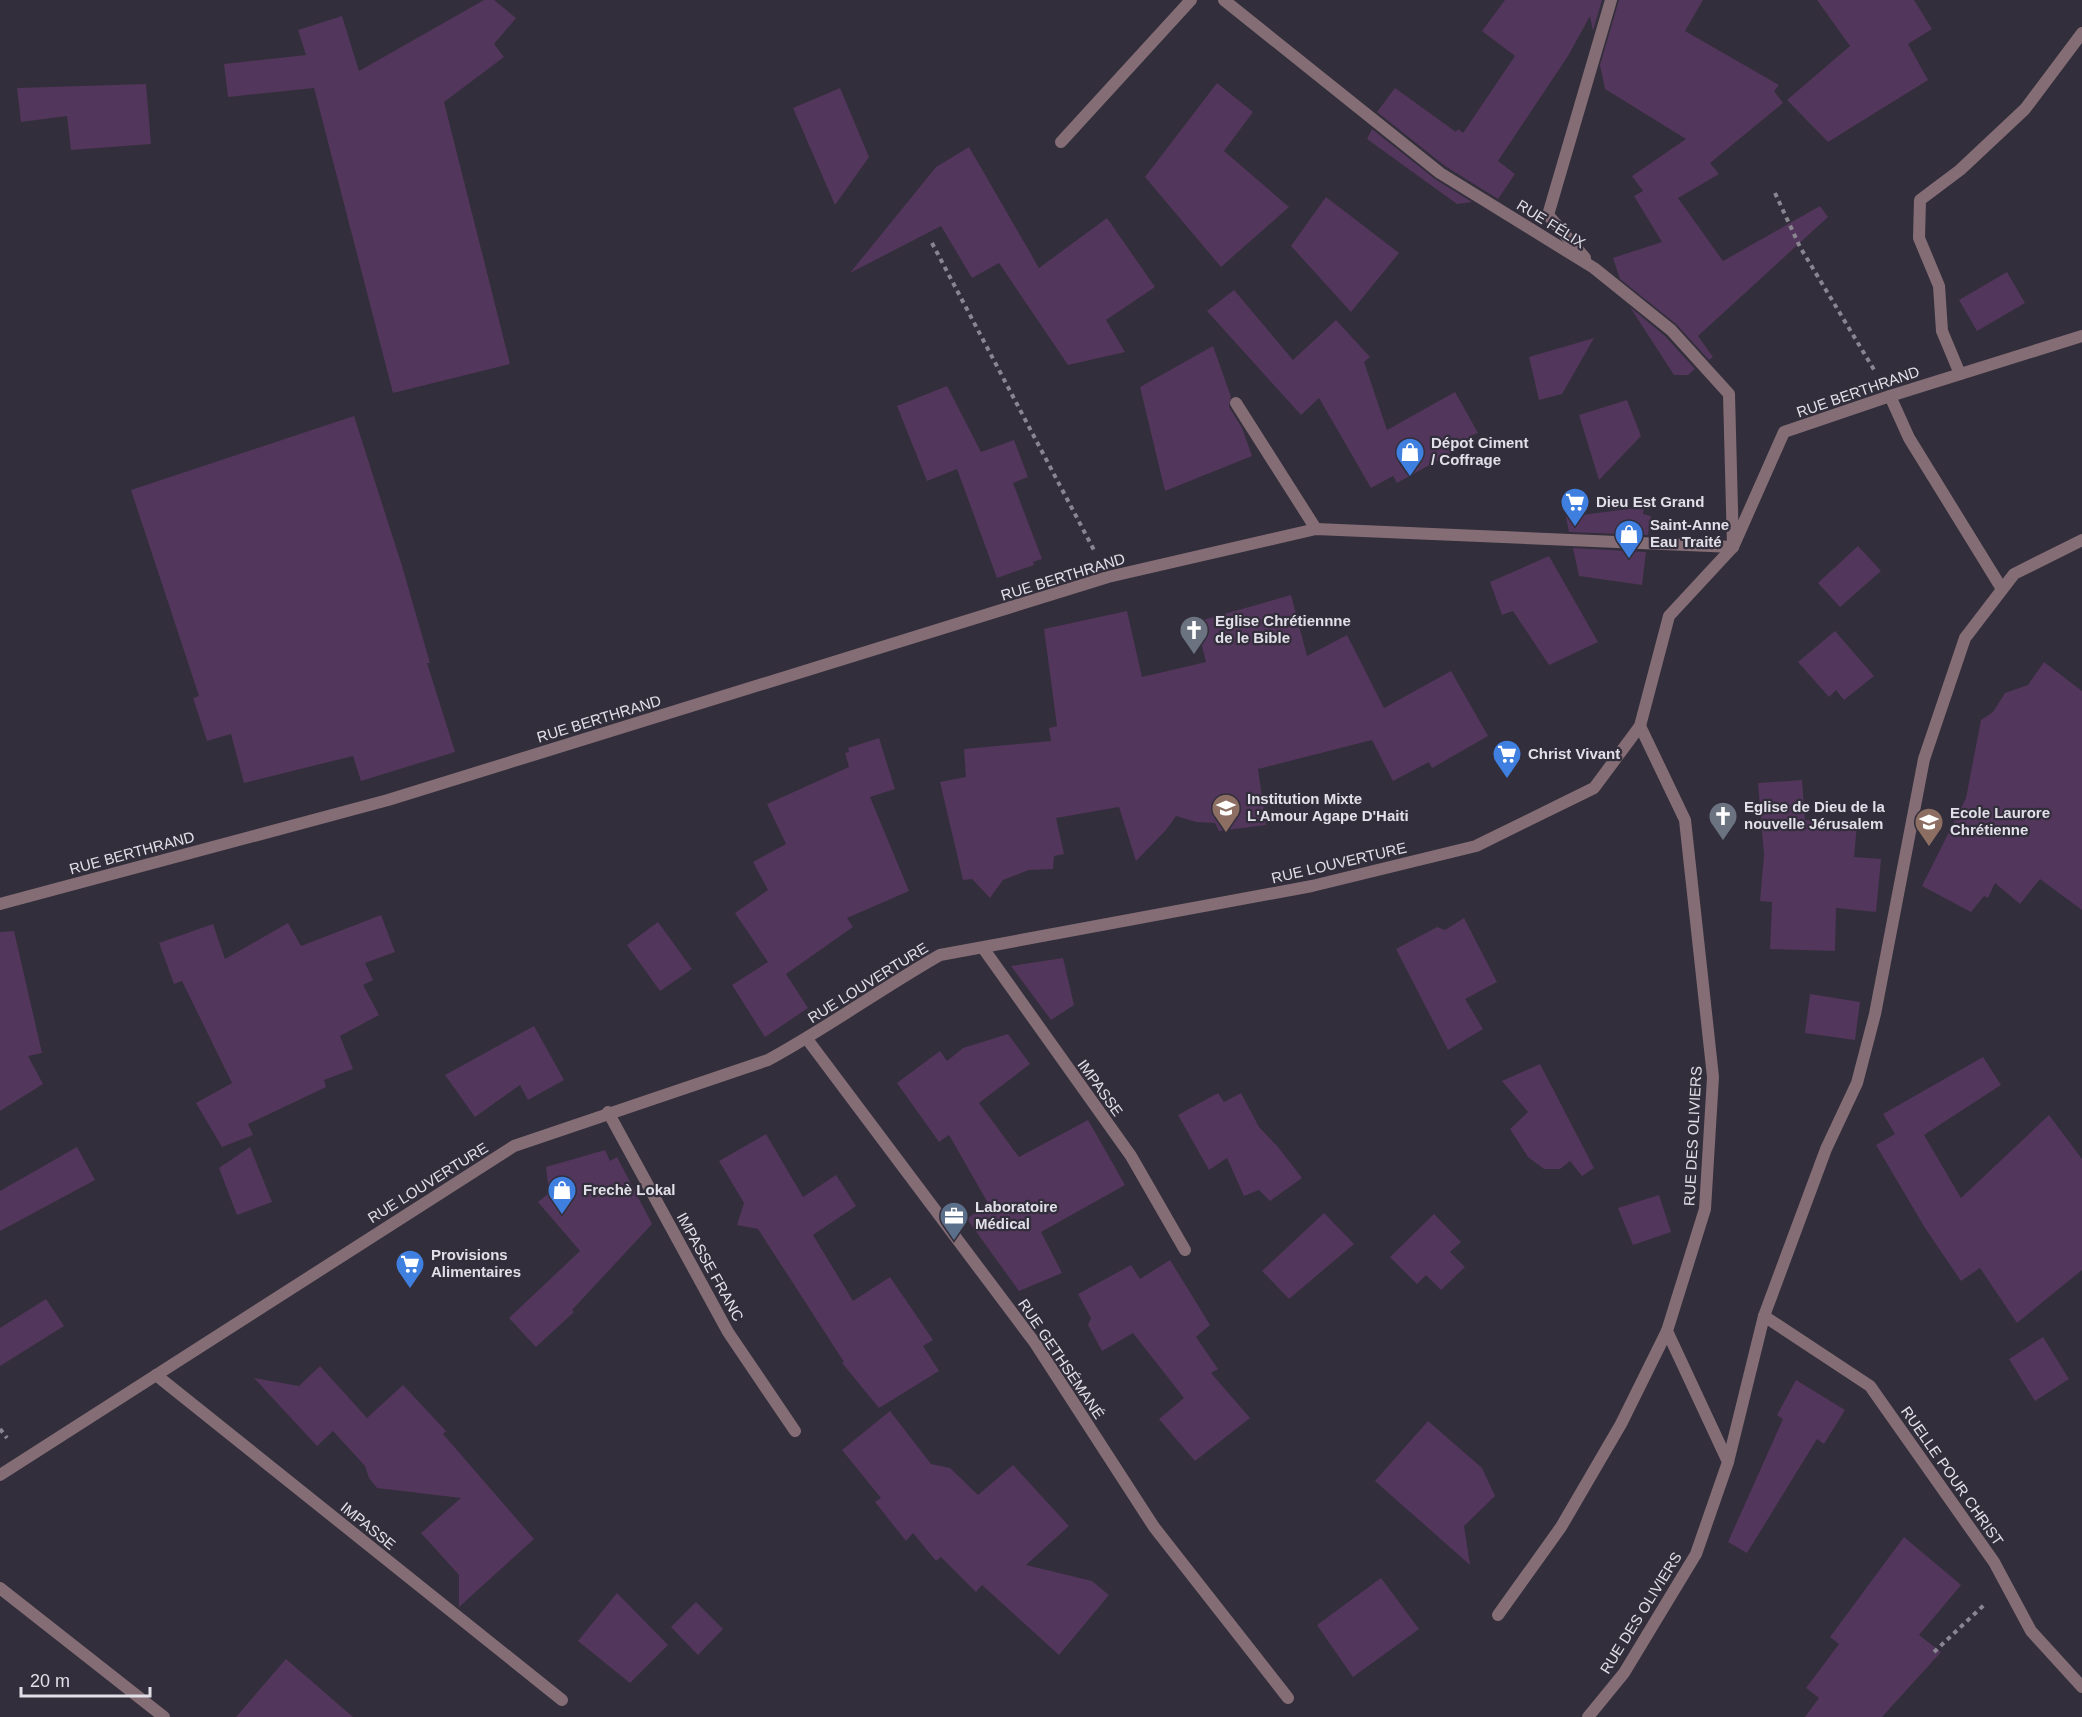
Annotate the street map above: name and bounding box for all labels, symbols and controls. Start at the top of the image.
street label: RUE FÉLIX [1514,196,1589,251]
street label: RUE BERTHRAND [1794,362,1922,421]
place label: Dépot Ciment / Coffrage [1431,434,1529,468]
shop icon: Dépot Ciment / Coffrage [1394,436,1426,478]
supermarket icon: Dieu Est Grand [1559,486,1591,528]
place label: Dieu Est Grand [1596,493,1704,510]
place label: Saint-Anne Eau Traité [1650,516,1729,550]
shop icon: Saint-Anne Eau Traité [1613,518,1645,560]
street label: RUE BERTHRAND [999,550,1127,603]
place label: Eglise Chrétiennne de le Bible [1215,612,1351,646]
church icon: Eglise Chrétiennne de le Bible [1178,614,1210,656]
street label: RUE BERTHRAND [535,692,663,745]
supermarket icon: Christ Vivant [1491,738,1523,780]
place label: Christ Vivant [1528,745,1620,762]
place label: Institution Mixte L'Amour Agape D'Haiti [1247,790,1409,824]
school or university icon: Institution Mixte L'Amour Agape D'Haiti [1210,792,1242,834]
place label: Eglise de Dieu de la nouvelle Jérusalem [1744,798,1886,832]
church icon: Eglise de Dieu de la nouvelle Jérusalem [1707,800,1739,842]
place label: Ecole Laurore Chrétienne [1950,804,2050,838]
school or university icon: Ecole Laurore Chrétienne [1913,806,1945,848]
street label: RUE BERTHRAND [67,828,196,877]
street label: RUE LOUVERTURE [1270,839,1408,886]
street label: RUE LOUVERTURE [805,939,931,1026]
street label: IMPASSE [1074,1056,1127,1119]
street label: RUE DES OLIVIERS [1680,1066,1705,1206]
street label: RUE LOUVERTURE [365,1139,491,1226]
shop icon: Frechè Lokal [546,1174,578,1216]
place label: Frechè Lokal [583,1181,676,1198]
place label: Laboratoire Médical [975,1198,1058,1232]
office icon: Laboratoire Médical [938,1200,970,1242]
street label: IMPASSE FRANC [674,1210,747,1324]
place label: Provisions Alimentaires [431,1246,521,1280]
supermarket icon: Provisions Alimentaires [394,1248,426,1290]
street label: RUE GETHSÉMANÉ [1015,1296,1108,1422]
street label: RUELLE POUR CHRIST [1898,1403,2007,1549]
street label: IMPASSE [337,1498,399,1553]
street label: RUE DES OLIVIERS [1596,1549,1685,1677]
scale bar [21,1660,150,1698]
text: 20 m [30,1671,70,1691]

